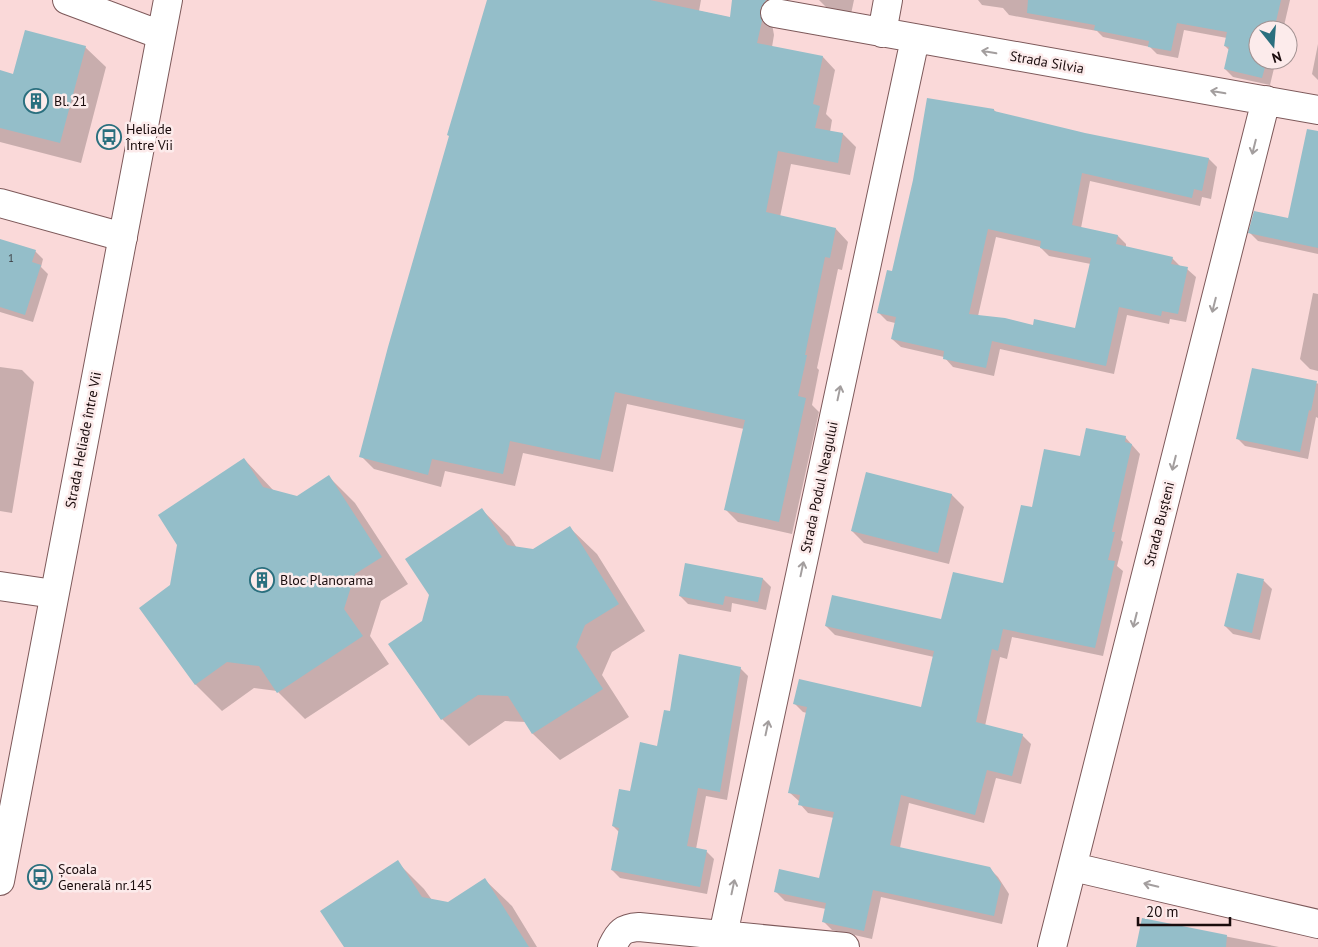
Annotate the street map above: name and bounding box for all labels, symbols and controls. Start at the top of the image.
north arrow [1248,20,1298,70]
one-way arrow [982,47,998,57]
street label: Strada Silvia [1009,47,1085,77]
text: N [1270,47,1284,67]
one-way arrow [1211,86,1227,96]
building icon: Bl. 21 [23,88,49,114]
place label: Bl. 21 [54,92,87,110]
place label: Heliade Între Vii [125,120,173,154]
bus stop icon: Heliade Între Vii [96,124,122,150]
one-way arrow [1248,139,1258,155]
house number: 1 [8,251,14,265]
one-way arrow [1209,296,1218,312]
street label: Strada Heliade între Vii [61,370,105,510]
one-way arrow [835,386,845,402]
street label: Strada Podul Neagului [796,420,842,554]
one-way arrow [1169,454,1179,470]
street label: Strada Bușteni [1140,480,1178,568]
one-way arrow [797,562,807,578]
building icon: Bloc Planorama [249,567,275,593]
place label: Bloc Planorama [280,571,374,589]
one-way arrow [1130,612,1139,628]
one-way arrow [763,720,773,736]
place label: Școala Generală nr.145 [58,860,152,894]
bus stop icon: Școala Generală nr.145 [27,864,53,890]
one-way arrow [729,879,738,895]
one-way arrow [1144,880,1160,889]
scale bar [1138,894,1230,926]
text: 20 m [1146,902,1179,921]

